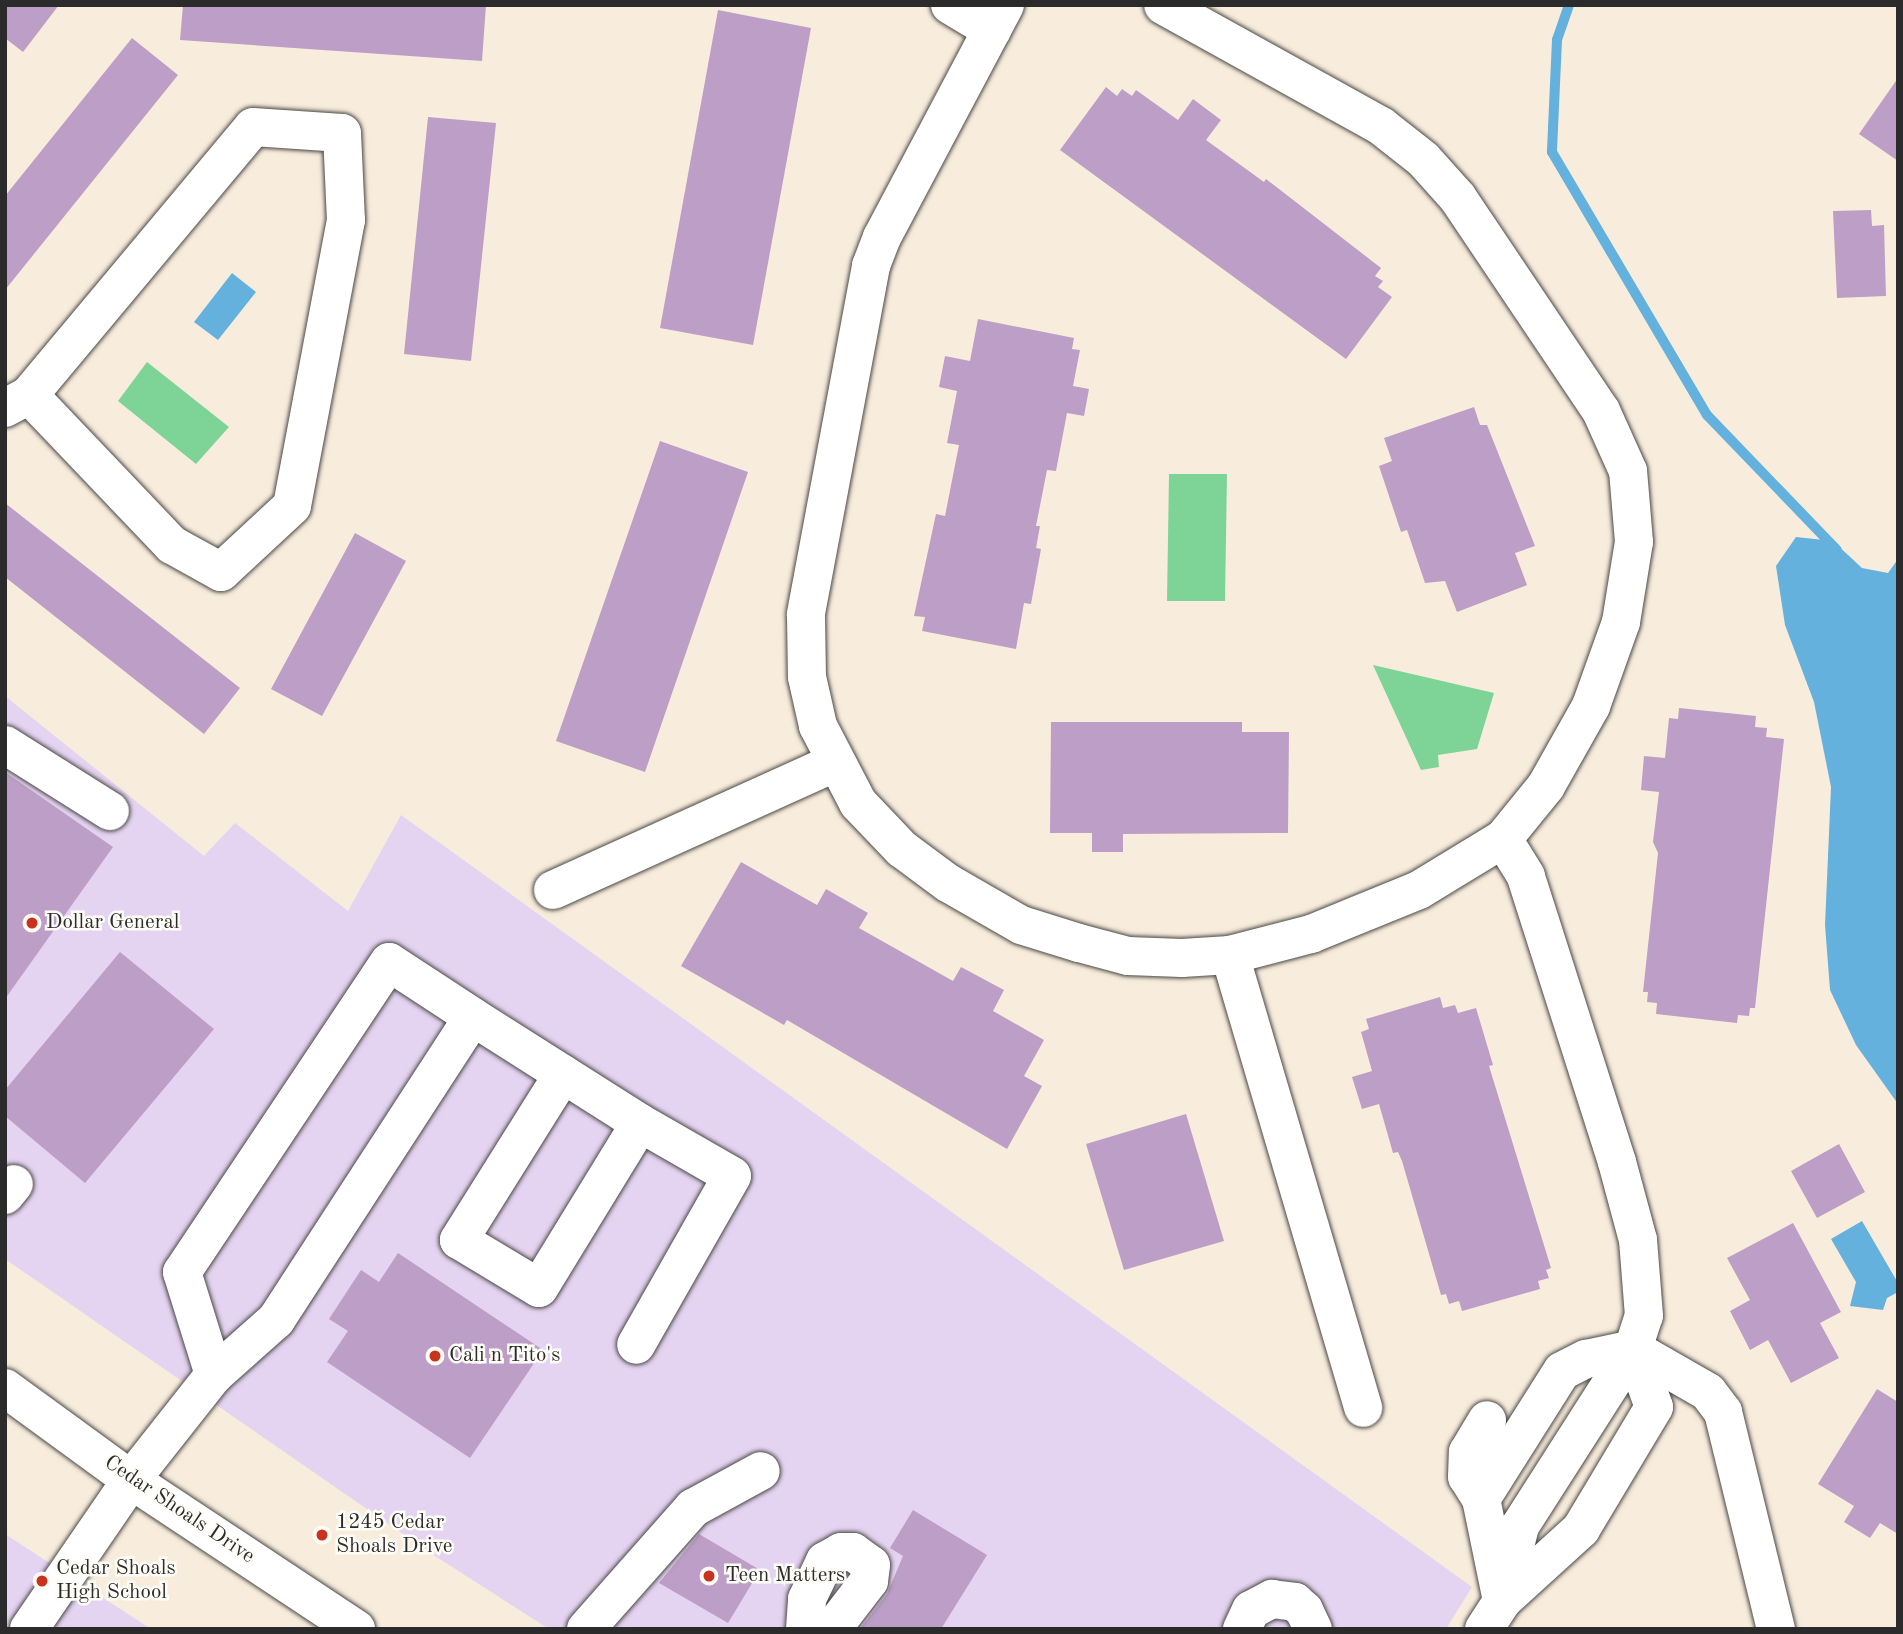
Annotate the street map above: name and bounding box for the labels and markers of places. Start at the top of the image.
place label: Dollar General [46,910,179,936]
marker: Dollar General [24,915,40,931]
place label: Cali n Tito's [449,1343,560,1369]
marker: Cali n Tito's [427,1348,443,1364]
place label: 1245 Cedar Shoals Drive [336,1510,452,1560]
marker: 1245 Cedar Shoals Drive [314,1527,330,1543]
place label: Cedar Shoals High School [56,1556,176,1606]
place label: Teen Matters [725,1563,845,1589]
marker: Teen Matters [699,1566,719,1586]
marker: Cedar Shoals High School [34,1573,50,1589]

